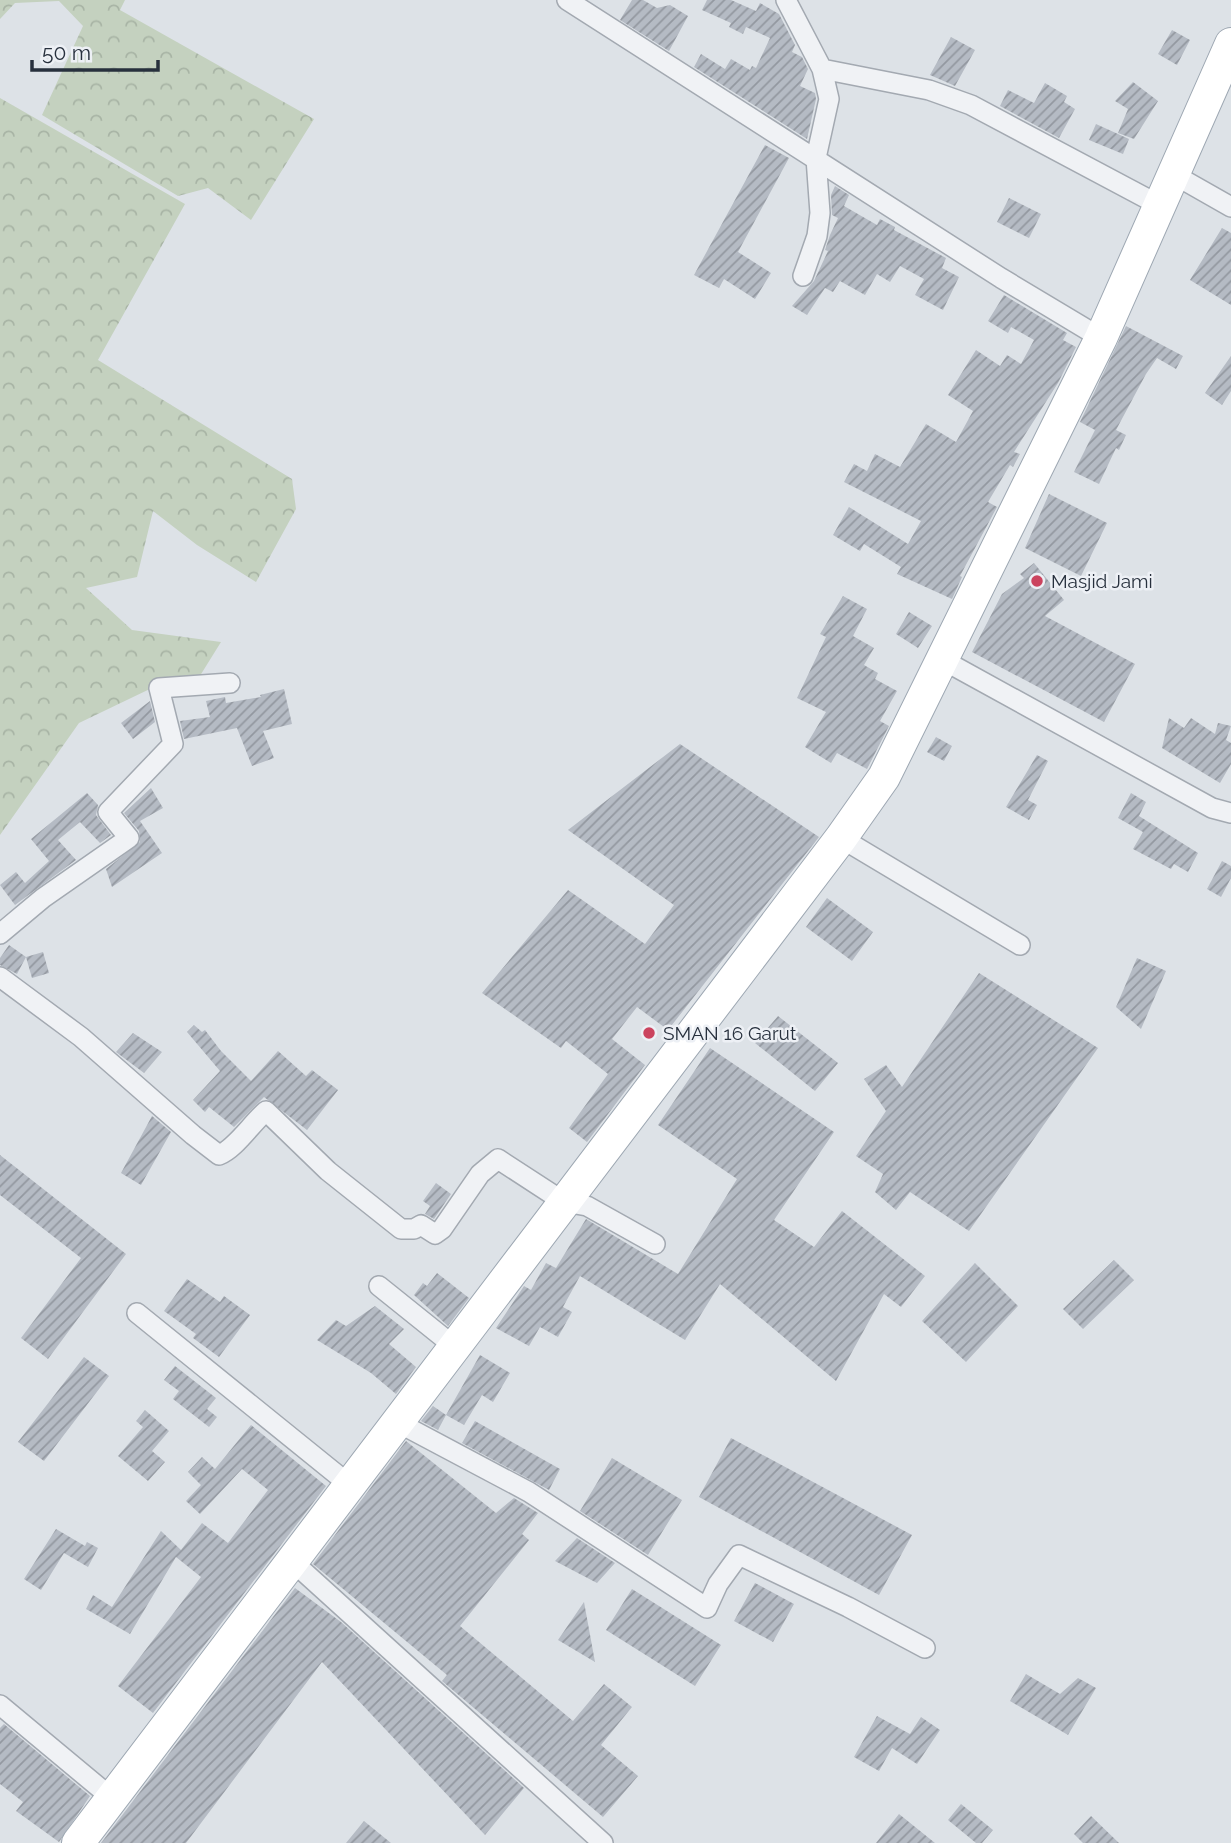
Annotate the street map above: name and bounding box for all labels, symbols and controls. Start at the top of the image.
scale bar [32,28,158,72]
text: 50 m [42,40,91,65]
place label: Masjid Jami [1051,570,1153,592]
marker: Masjid Jami [1029,573,1045,589]
place label: SMAN 16 Garut [663,1022,797,1044]
marker: SMAN 16 Garut [641,1025,657,1041]

